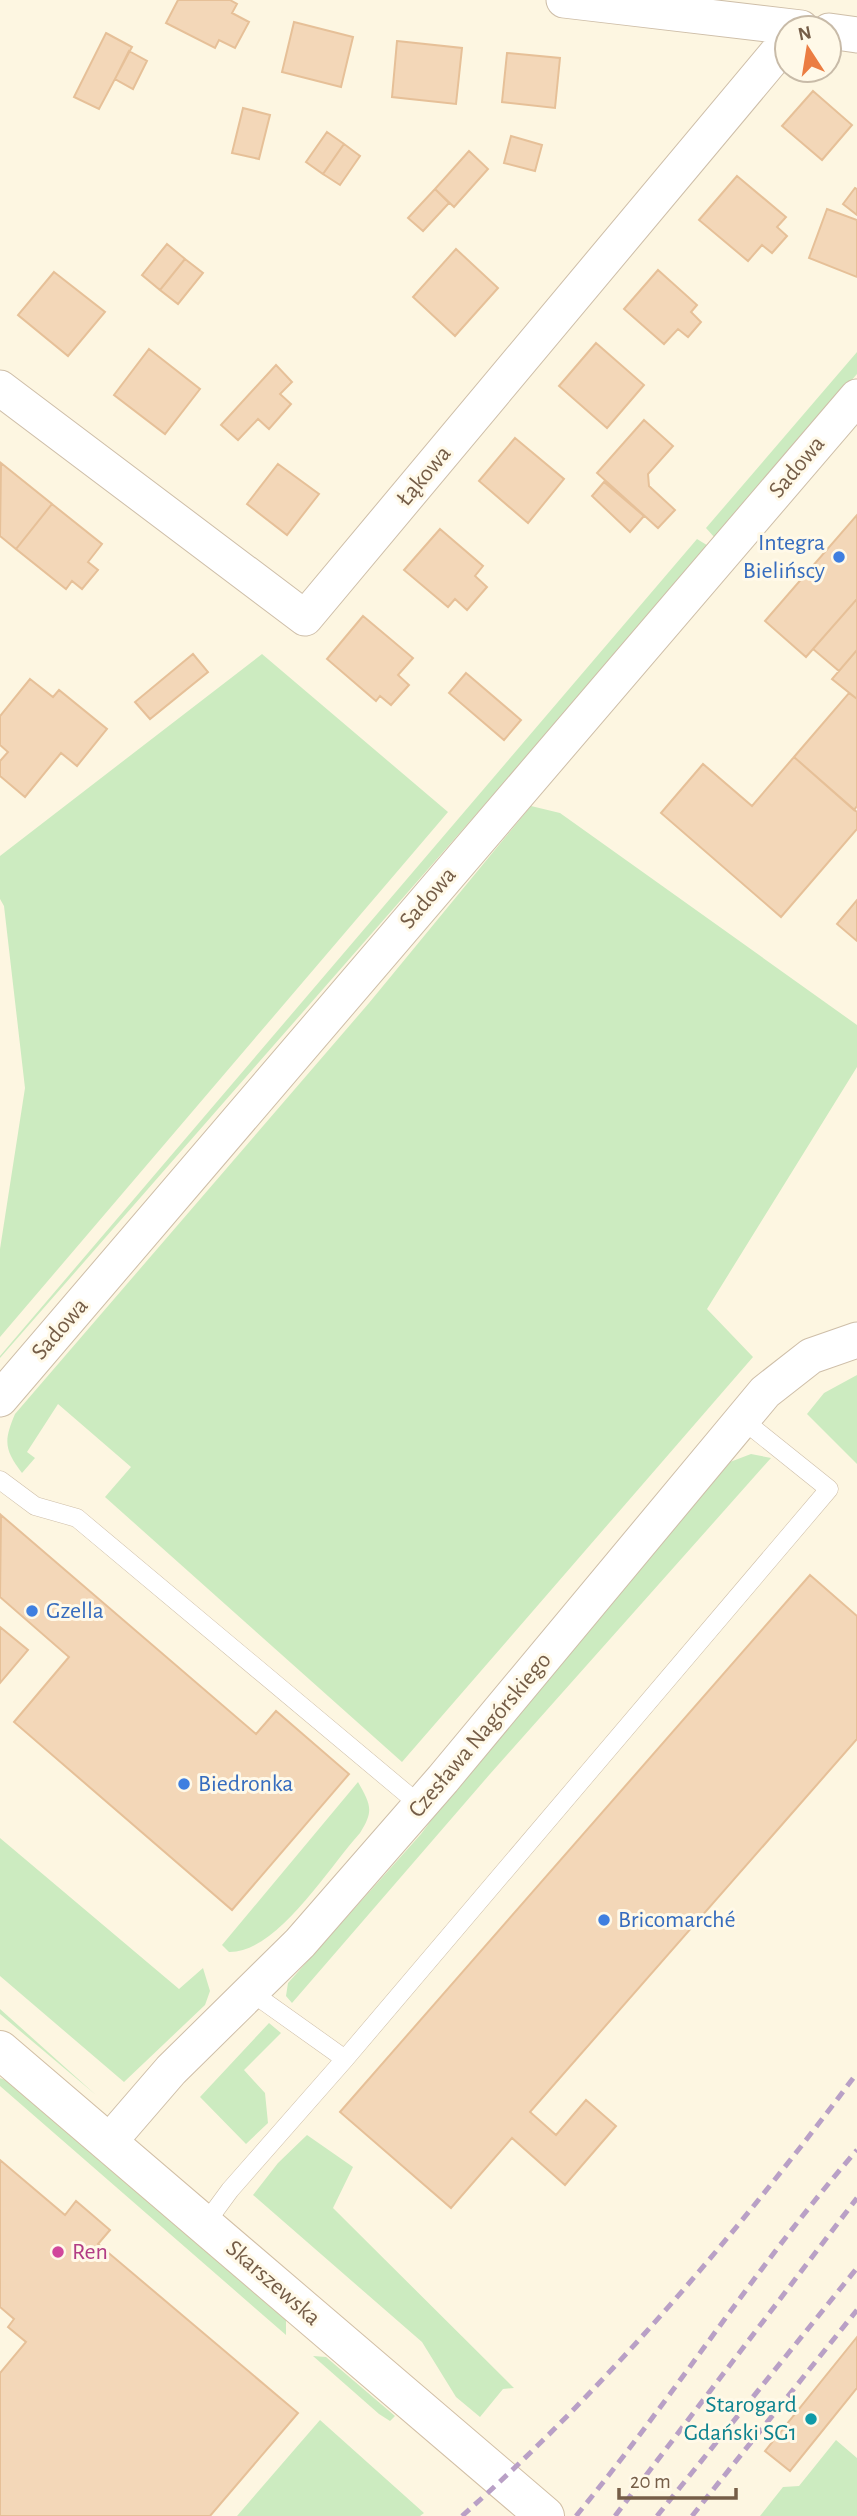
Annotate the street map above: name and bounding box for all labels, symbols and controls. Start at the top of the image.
north arrow [773,14,843,84]
text: N [796,23,813,45]
street label: Sadowa [764,431,830,503]
street label: Łąkowa [392,441,456,511]
place label: Integra Bielińscy [743,531,825,583]
marker: Integra Bielińscy [831,549,847,565]
street label: Sadowa [395,863,461,933]
street label: Sadowa [27,1294,93,1364]
place label: Gzella [46,1599,104,1623]
marker: Gzella [24,1603,40,1619]
street label: Czesława Nagórskiego [404,1648,556,1822]
place label: Biedronka [198,1772,293,1796]
marker: Biedronka [176,1776,192,1792]
place label: Bricomarché [618,1908,736,1932]
marker: Bricomarché [596,1912,612,1928]
street label: Skarszewska [221,2236,325,2330]
place label: Ren [72,2240,108,2264]
marker: Ren [50,2244,66,2260]
place label: Starogard Gdański SG1 [684,2393,797,2445]
marker: Starogard Gdański SG1 [803,2411,819,2427]
scale bar [619,2456,736,2500]
text: 20 m [630,2471,671,2492]

